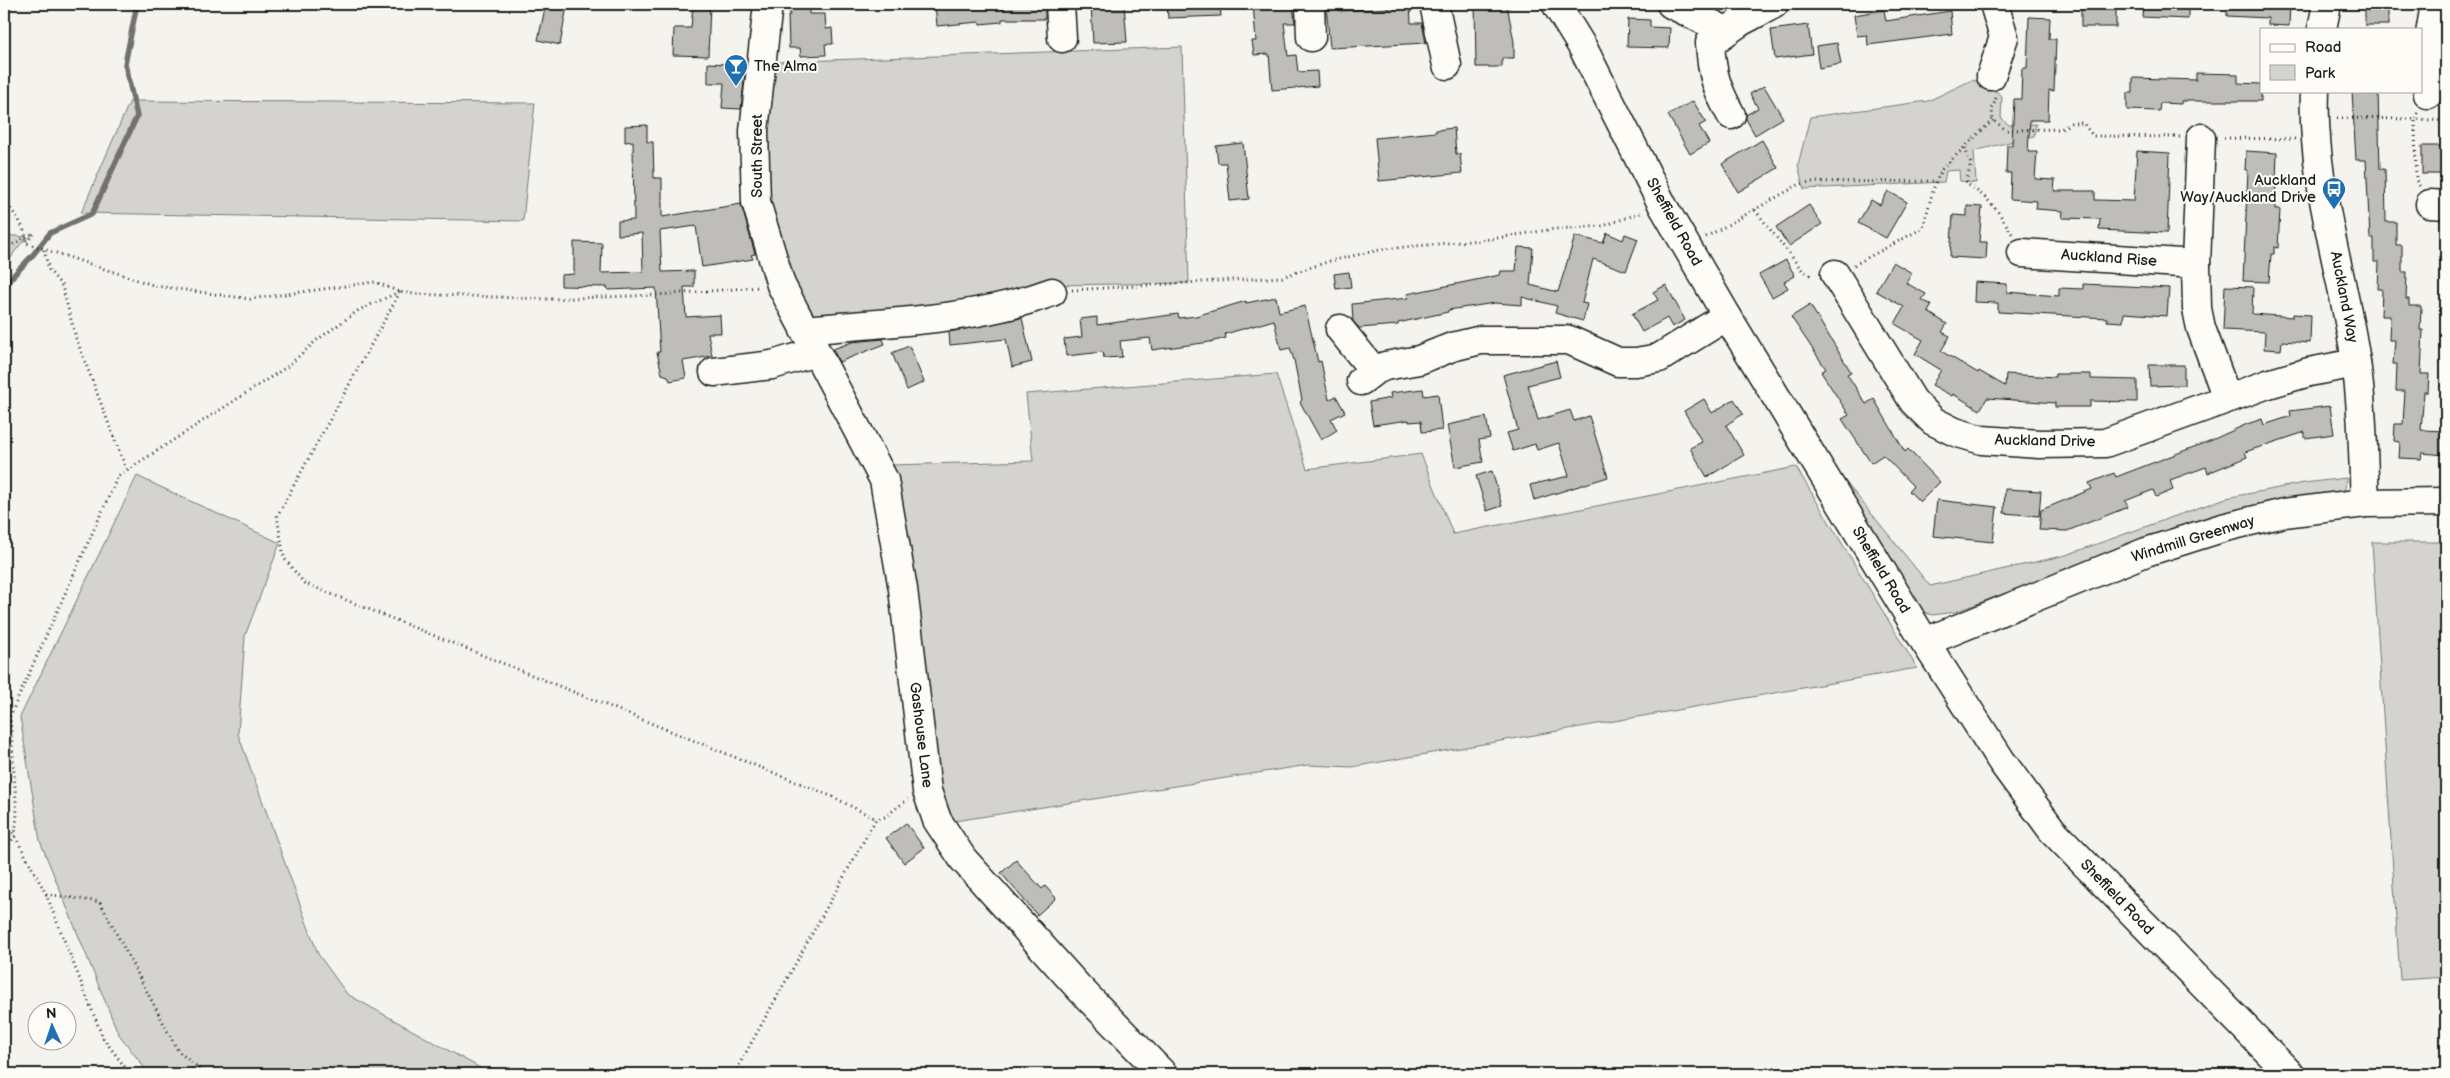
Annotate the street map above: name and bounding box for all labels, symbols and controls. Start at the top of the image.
legend [2260,28,2422,92]
text: Road [2305,38,2341,57]
bar icon: The Alma [723,53,749,87]
place label: The Alma [754,57,817,76]
text: Park [2305,64,2336,83]
street label: South Street [748,114,767,198]
place label: Auckland Way/Auckland Drive [2180,171,2316,207]
street label: Sheffield Road [1642,175,1706,269]
bus stop icon: Auckland Way/Auckland Drive [2321,176,2347,210]
street label: Auckland Rise [2060,245,2158,271]
street label: Auckland Way [2326,250,2362,345]
street label: Auckland Drive [1994,431,2096,451]
street label: Windmill Greenway [2129,511,2257,567]
street label: Sheffield Road [1848,523,1914,617]
street label: Gashouse Lane [905,681,937,789]
street label: Sheffield Road [2076,855,2158,939]
north arrow [28,1000,78,1050]
text: N [46,1005,57,1022]

